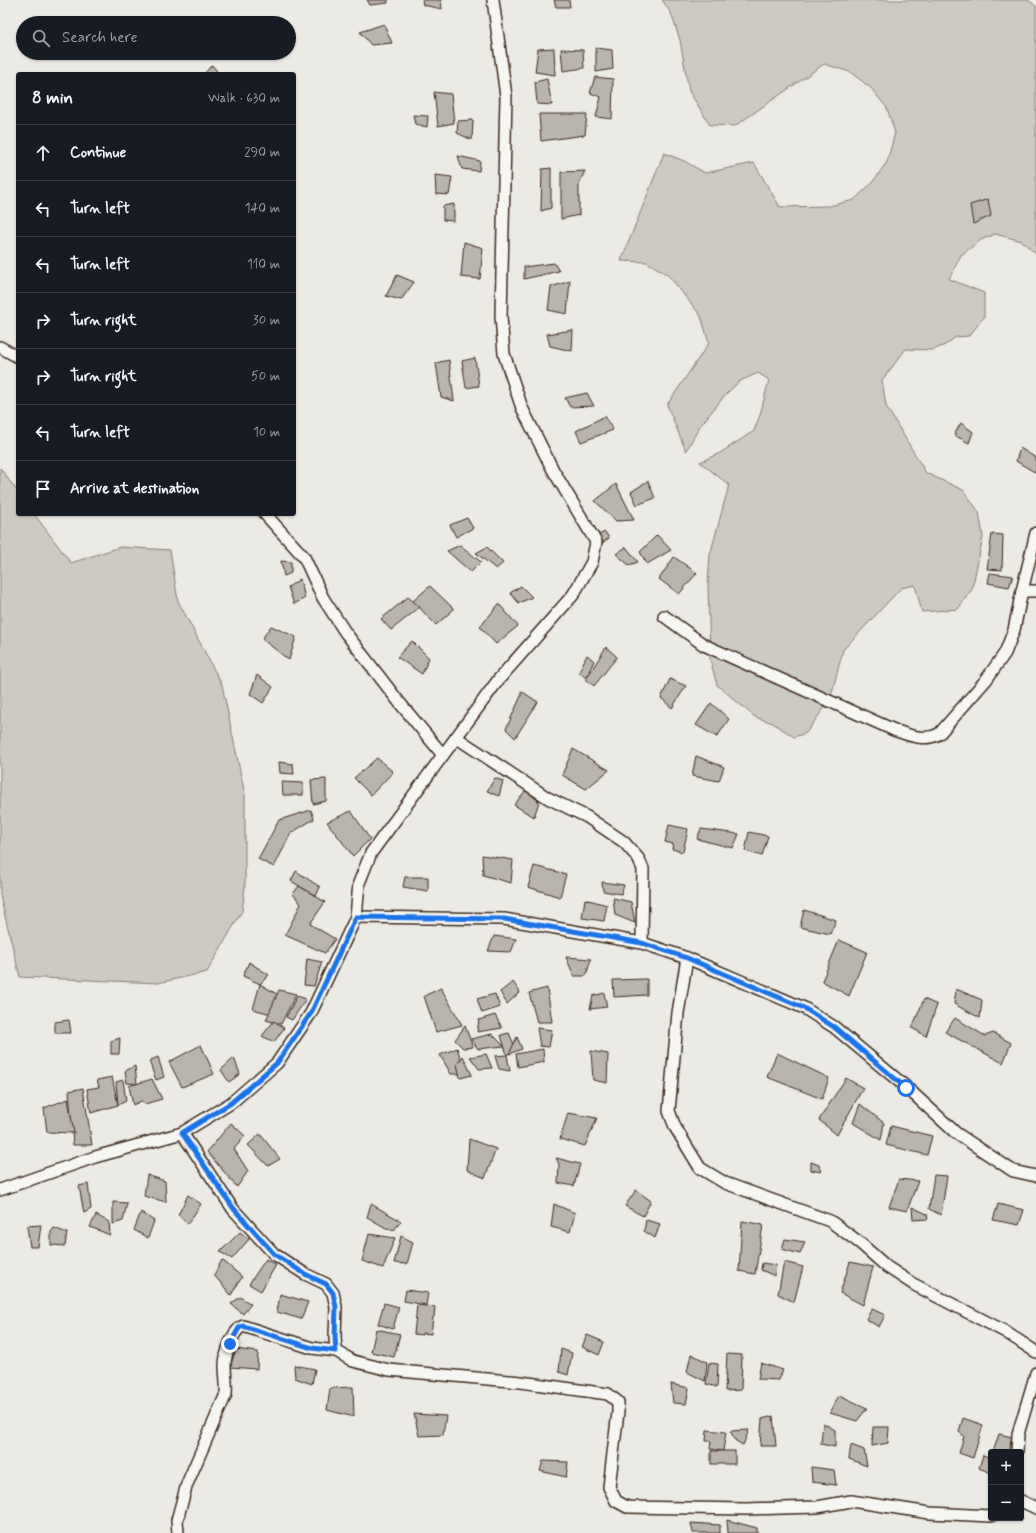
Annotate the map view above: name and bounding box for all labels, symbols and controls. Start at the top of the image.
search box [16,16,296,60]
icon: search [30,27,52,49]
text: Search here [62,28,138,48]
text: 8 min [32,87,73,109]
text: Walk · 630 m [208,90,280,107]
icon: ahead [32,142,54,164]
text: Continue [70,143,126,163]
text: 290 m [244,144,280,161]
icon: left [32,198,54,220]
text: Turn left [70,199,130,219]
text: 140 m [245,200,280,217]
icon: left [32,254,54,276]
text: Turn left [70,255,130,275]
text: 110 m [247,256,280,273]
icon: right [32,310,54,332]
text: Turn right [70,311,137,331]
text: 30 m [253,312,280,329]
icon: right [32,366,54,388]
text: Turn right [70,367,137,387]
text: 50 m [251,368,280,385]
icon: left [32,422,54,444]
text: Turn left [70,423,130,443]
text: 10 m [253,424,280,441]
icon: arrive [32,478,54,500]
text: Arrive at destination [70,479,199,499]
route start [897,1079,915,1097]
route end [221,1335,239,1353]
map controls [988,1449,1024,1521]
button: + [988,1449,1024,1485]
button: − [988,1485,1024,1521]

